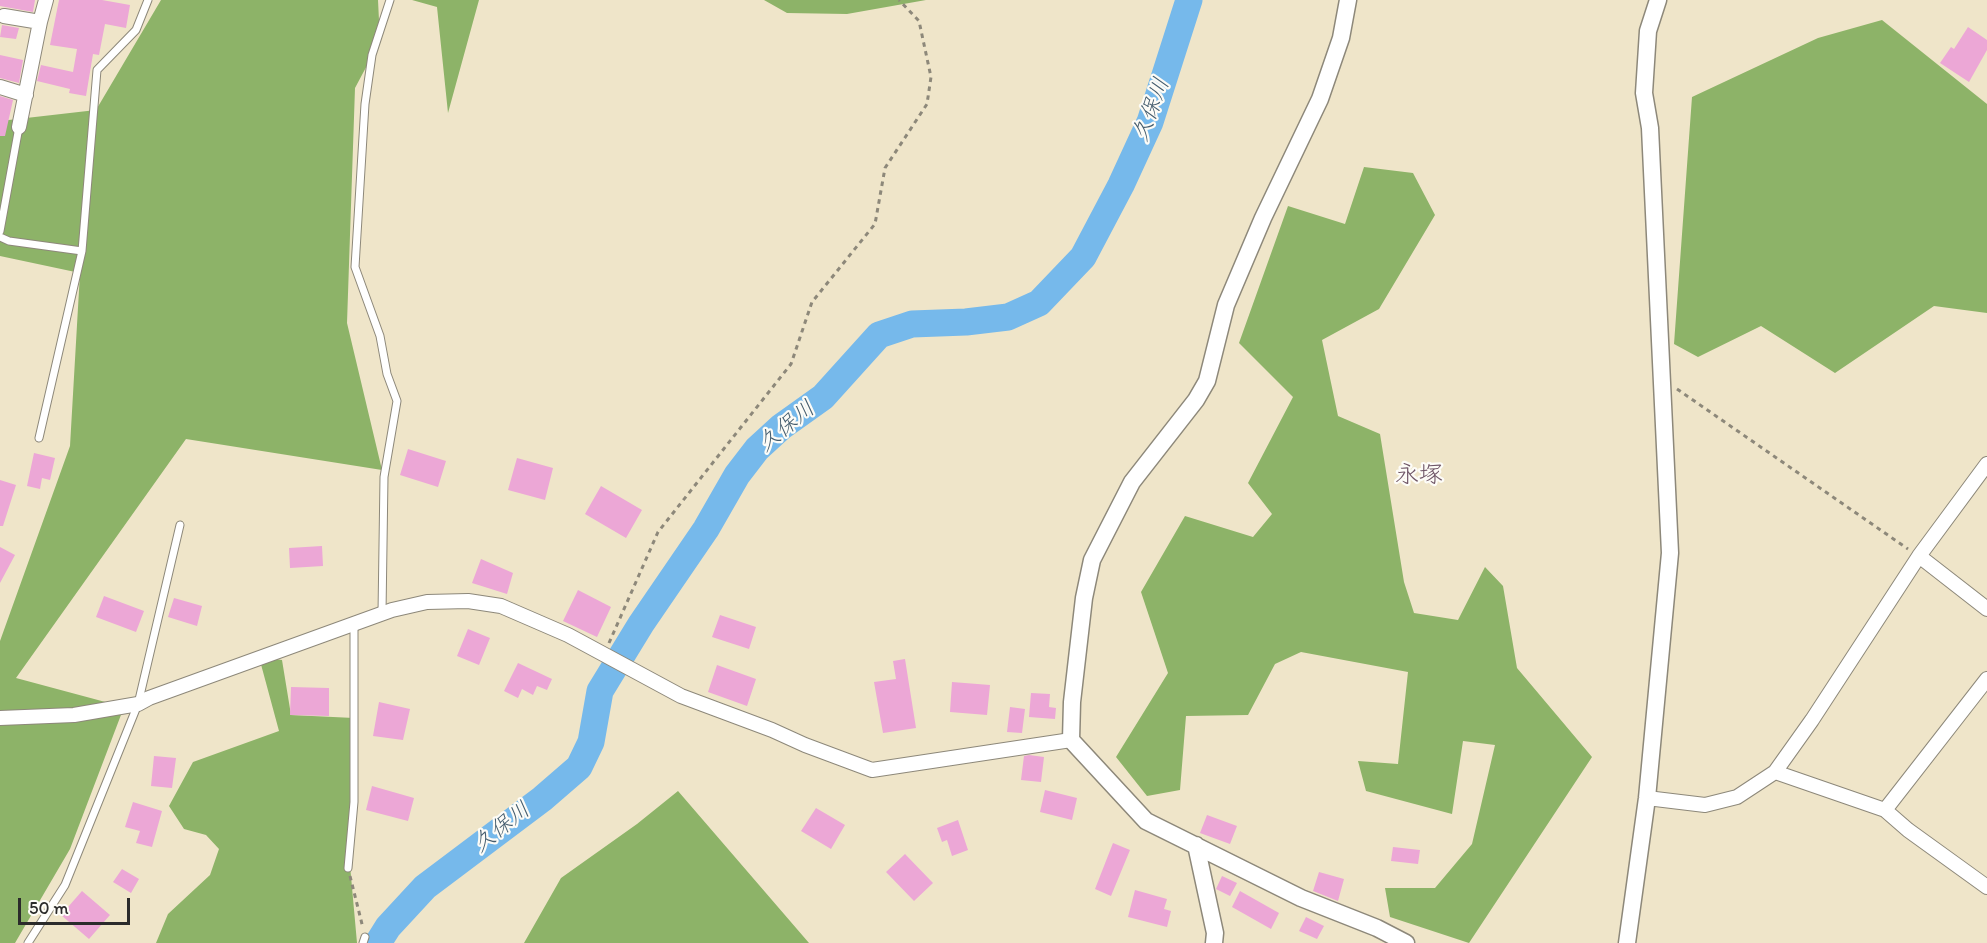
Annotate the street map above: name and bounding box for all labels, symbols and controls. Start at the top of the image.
water label: 久保川 [1128,74,1176,146]
water label: 久保川 [753,396,821,458]
district label: 永塚 [1395,462,1443,490]
water label: 久保川 [468,797,536,859]
scale bar [21,886,134,924]
text: 50 m [29,897,69,919]

